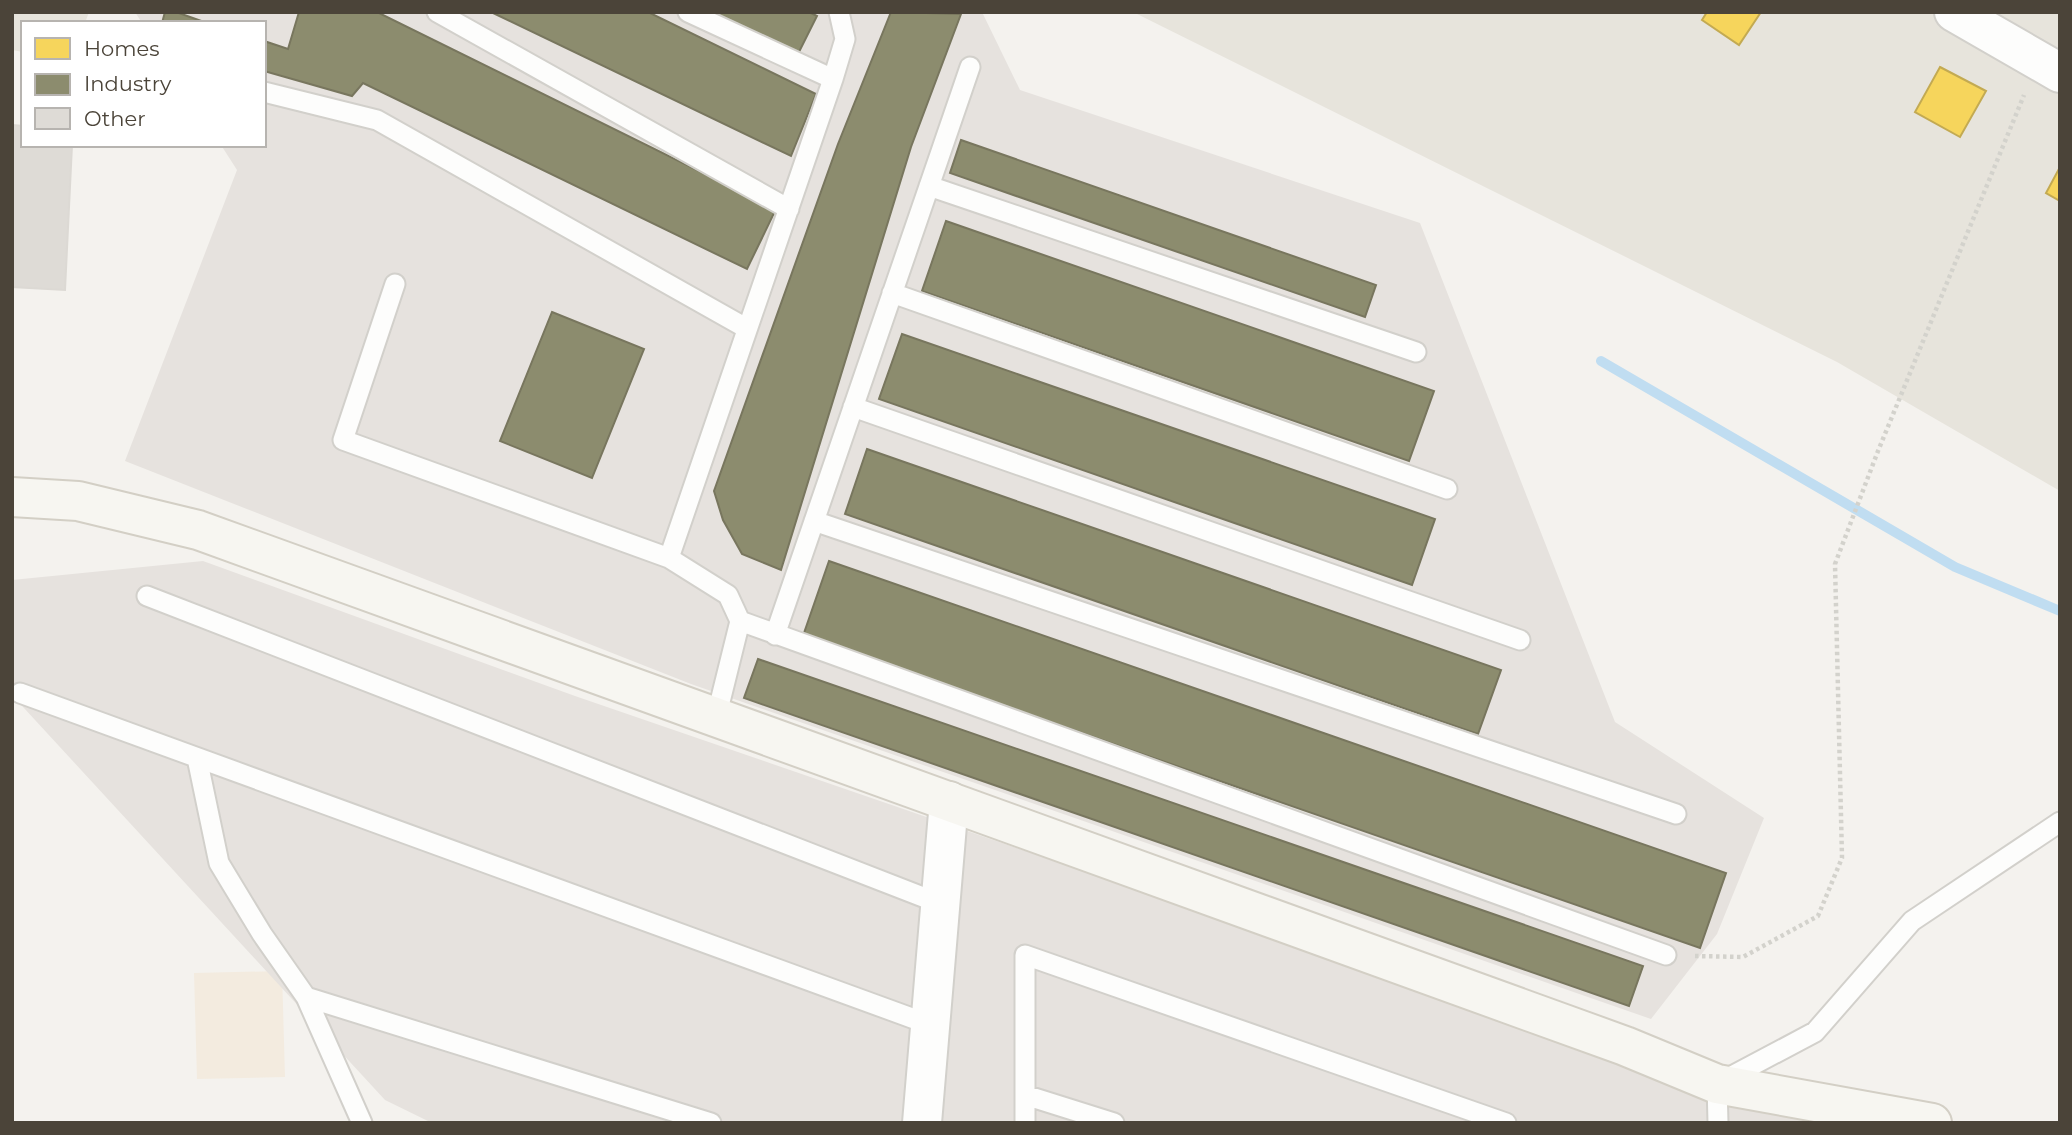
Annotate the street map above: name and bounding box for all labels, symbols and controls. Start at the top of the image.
legend [21,21,266,147]
text: Homes [84,36,159,61]
text: Industry [84,71,172,96]
text: Other [84,106,146,131]

